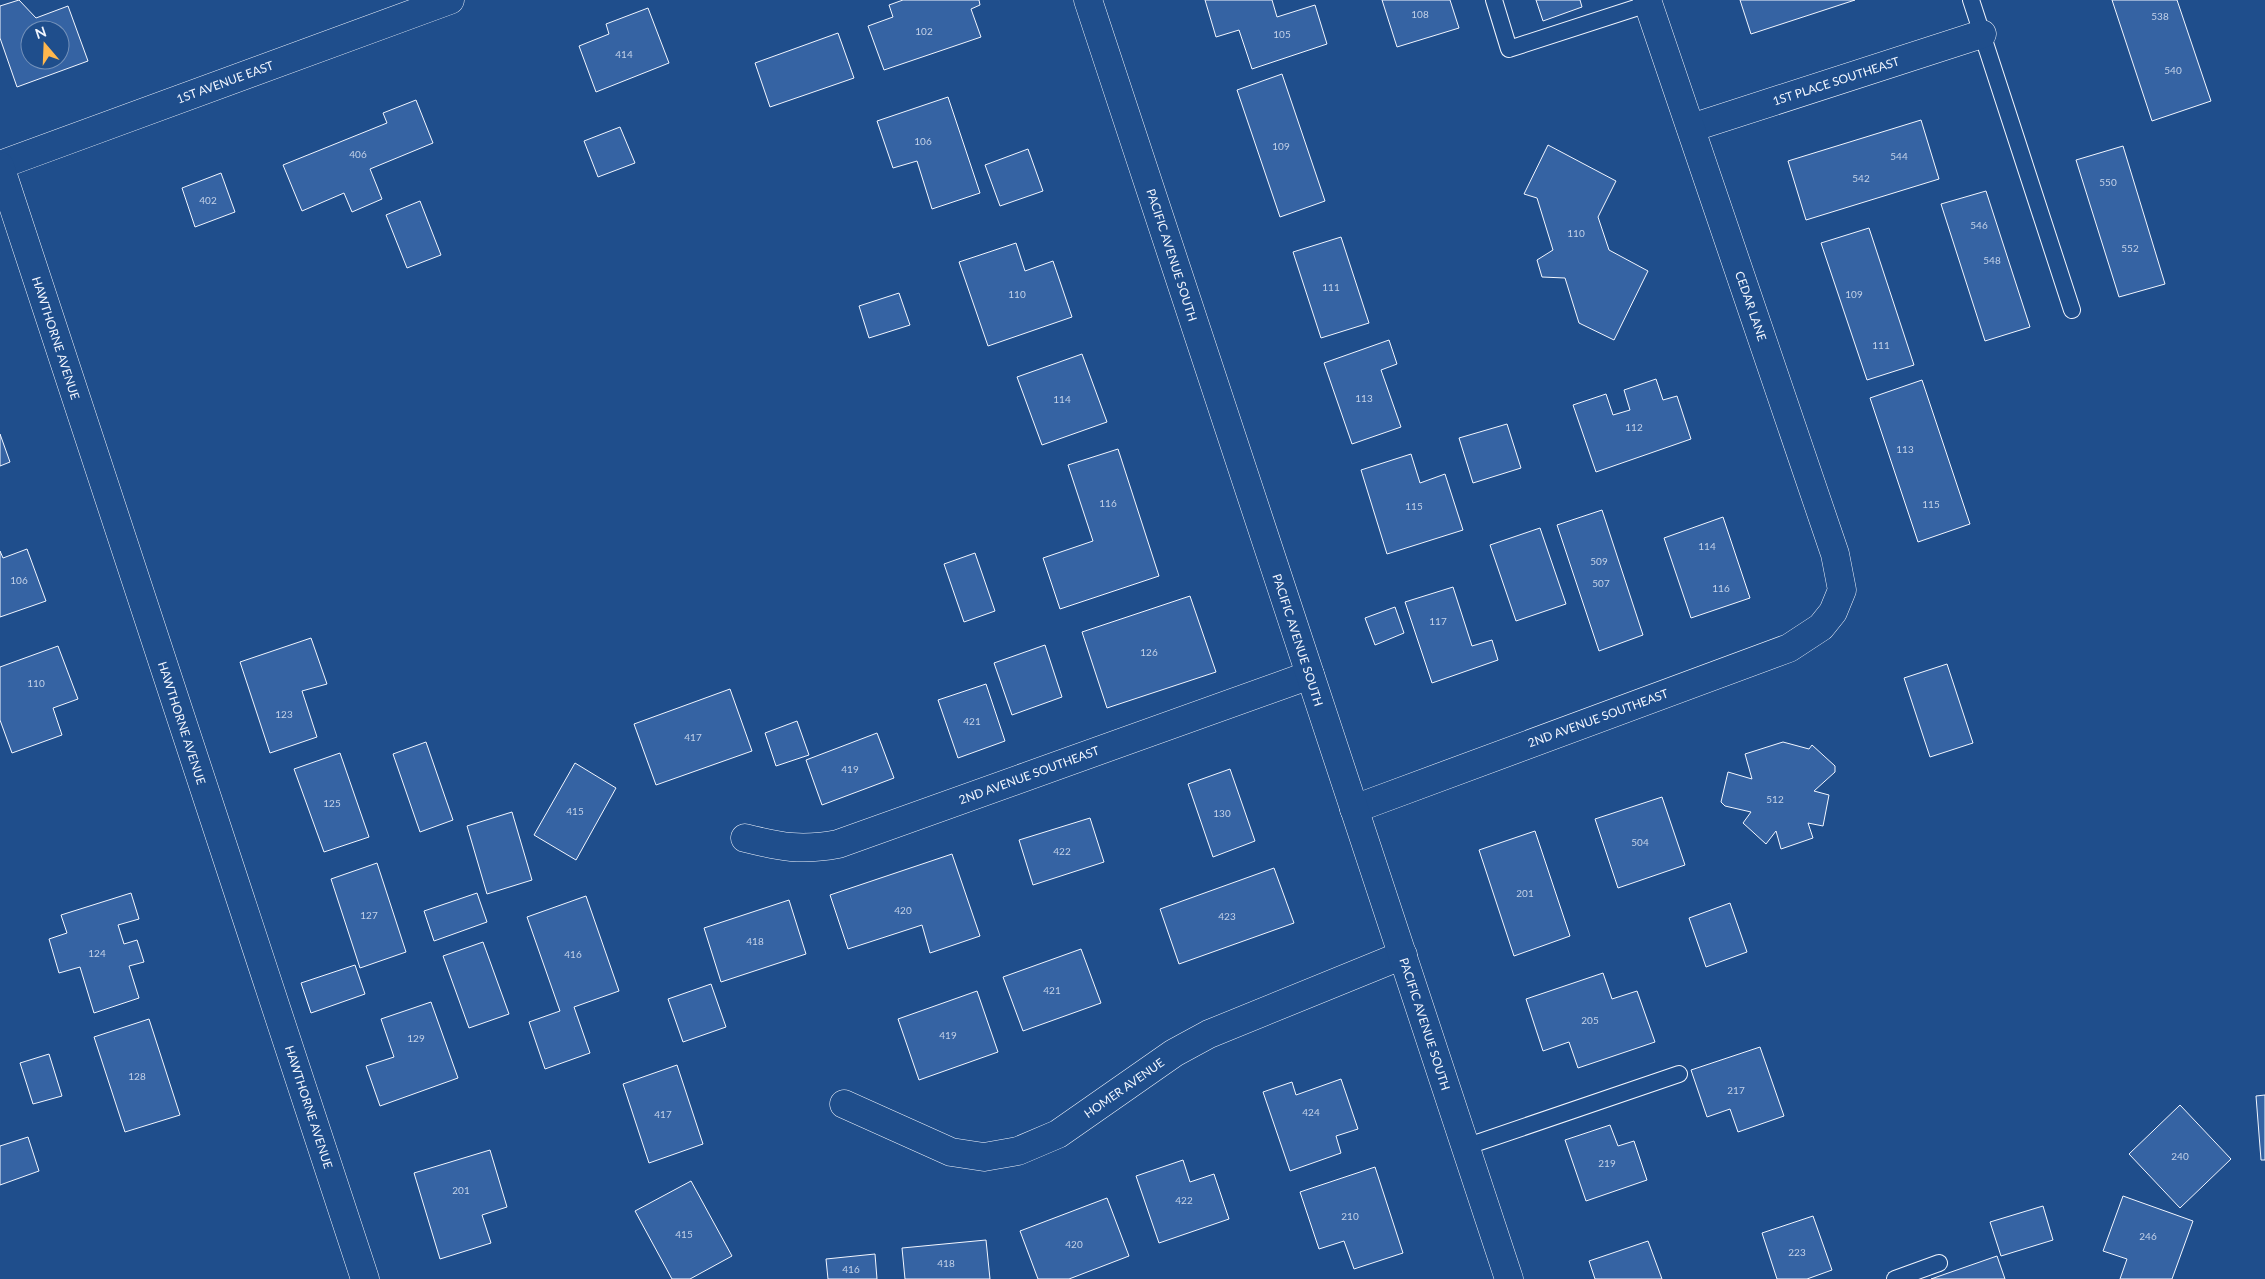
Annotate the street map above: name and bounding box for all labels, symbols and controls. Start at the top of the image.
house number: 108 [1411,8,1429,20]
house number: 538 [2151,10,2169,22]
north arrow [20,20,70,70]
text: N [33,22,48,42]
house number: 102 [915,25,933,37]
house number: 105 [1273,28,1291,40]
house number: 414 [615,48,633,60]
street label: 1ST PLACE SOUTHEAST [1771,53,1901,109]
street label: 1ST AVENUE EAST [174,58,276,106]
house number: 540 [2164,64,2182,76]
house number: 106 [914,135,932,147]
house number: 109 [1272,140,1290,152]
house number: 406 [349,148,367,160]
house number: 544 [1890,150,1908,162]
house number: 542 [1852,172,1870,184]
house number: 550 [2099,176,2117,188]
street label: PACIFIC AVENUE SOUTH [1143,187,1201,323]
house number: 402 [199,194,217,206]
house number: 546 [1970,219,1988,231]
house number: 110 [1567,227,1585,239]
house number: 552 [2121,242,2139,254]
house number: 548 [1983,254,2001,266]
street label: CEDAR LANE [1732,269,1770,343]
street label: HAWTHORNE AVENUE [29,274,83,402]
house number: 111 [1322,281,1340,293]
house number: 110 [1008,288,1026,300]
house number: 109 [1845,288,1863,300]
house number: 111 [1872,339,1890,351]
house number: 113 [1355,392,1373,404]
house number: 114 [1053,393,1071,405]
house number: 112 [1625,421,1643,433]
house number: 113 [1896,443,1914,455]
house number: 116 [1099,497,1117,509]
house number: 115 [1922,498,1940,510]
house number: 115 [1405,500,1423,512]
house number: 114 [1698,540,1716,552]
house number: 509 [1590,555,1608,567]
street label: PACIFIC AVENUE SOUTH [1269,572,1327,708]
house number: 106 [10,574,28,586]
house number: 507 [1592,577,1610,589]
house number: 116 [1712,582,1730,594]
house number: 117 [1429,615,1447,627]
house number: 126 [1140,646,1158,658]
street label: HAWTHORNE AVENUE [155,659,209,787]
house number: 110 [27,677,45,689]
street label: 2ND AVENUE SOUTHEAST [1526,686,1670,750]
house number: 123 [275,708,293,720]
house number: 421 [963,715,981,727]
house number: 417 [684,731,702,743]
street label: 2ND AVENUE SOUTHEAST [957,743,1101,807]
house number: 419 [841,763,859,775]
house number: 512 [1766,793,1784,805]
house number: 125 [323,797,341,809]
house number: 415 [566,805,584,817]
house number: 130 [1213,807,1231,819]
house number: 504 [1631,836,1649,848]
house number: 422 [1053,845,1071,857]
house number: 201 [1516,887,1534,899]
house number: 420 [894,904,912,916]
house number: 127 [360,909,378,921]
house number: 423 [1218,910,1236,922]
house number: 418 [746,935,764,947]
house number: 124 [88,947,106,959]
house number: 416 [564,948,582,960]
street label: PACIFIC AVENUE SOUTH [1396,956,1454,1092]
house number: 421 [1043,984,1061,996]
house number: 205 [1581,1014,1599,1026]
house number: 419 [939,1029,957,1041]
house number: 129 [407,1032,425,1044]
street label: HAWTHORNE AVENUE [282,1043,336,1171]
street label: HOMER AVENUE [1081,1055,1167,1121]
house number: 128 [128,1070,146,1082]
house number: 217 [1727,1084,1745,1096]
house number: 424 [1302,1106,1320,1118]
house number: 417 [654,1108,672,1120]
house number: 240 [2171,1150,2189,1162]
house number: 219 [1598,1157,1616,1169]
house number: 201 [452,1184,470,1196]
house number: 422 [1175,1194,1193,1206]
house number: 210 [1341,1210,1359,1222]
house number: 415 [675,1228,693,1240]
house number: 246 [2139,1230,2157,1242]
house number: 420 [1065,1238,1083,1250]
house number: 223 [1788,1246,1806,1258]
house number: 418 [937,1257,955,1269]
house number: 416 [842,1263,860,1275]

